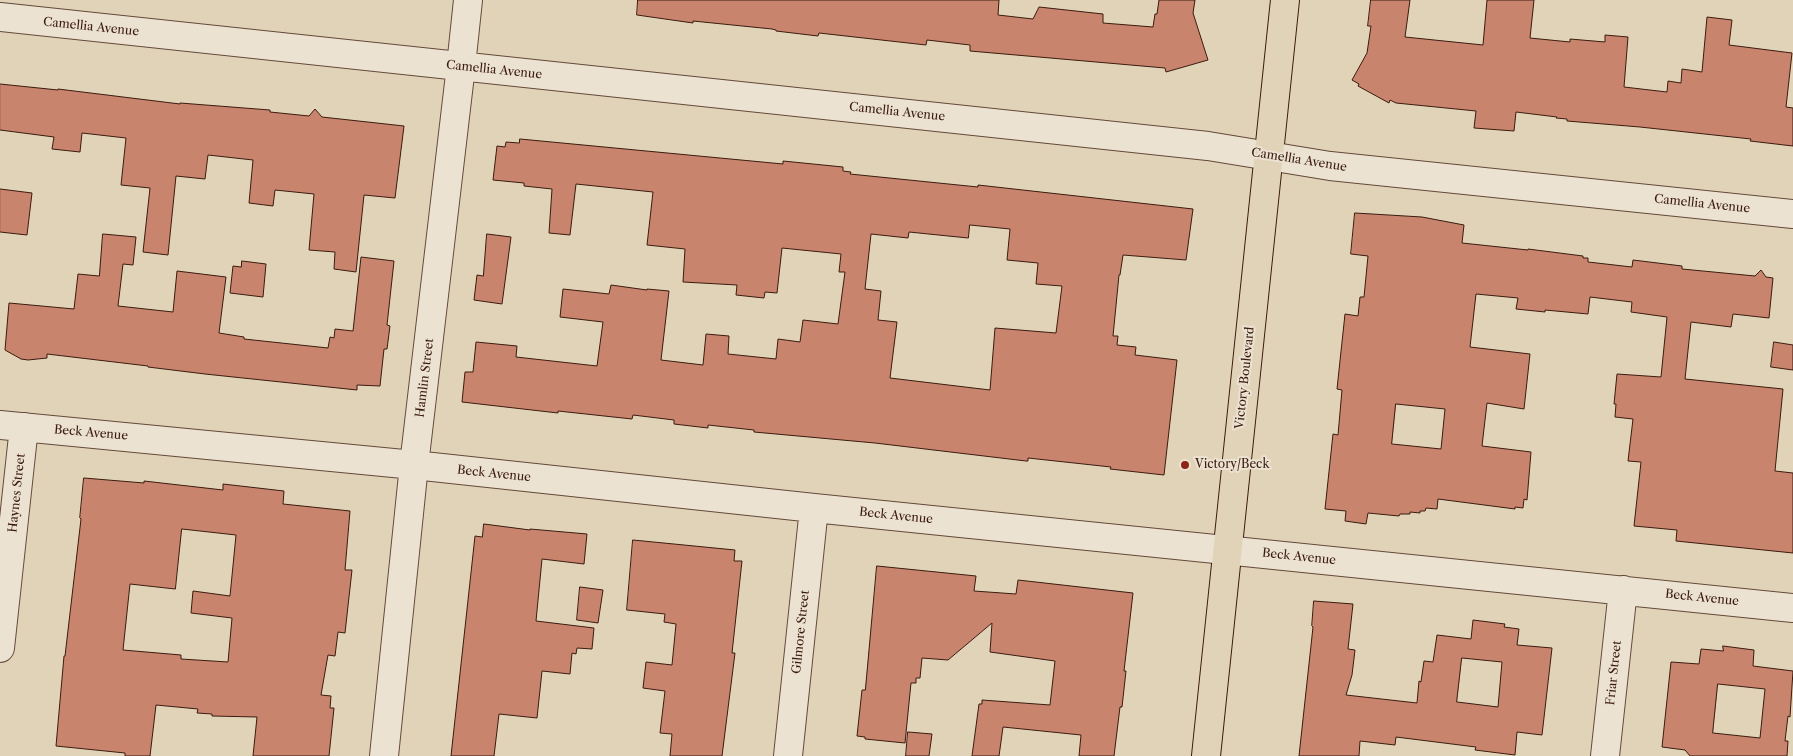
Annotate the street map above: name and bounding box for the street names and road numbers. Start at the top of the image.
street label: Camellia Avenue [42,15,140,39]
street label: Camellia Avenue [445,58,543,82]
street label: Camellia Avenue [848,100,946,124]
street label: Camellia Avenue [1250,145,1348,175]
street label: Camellia Avenue [1653,192,1751,216]
street label: Victory Boulevard [1232,326,1258,430]
street label: Hamlin Street [413,338,437,418]
street label: Beck Avenue [53,423,129,443]
street label: Haynes Street [6,453,28,533]
street label: Beck Avenue [456,463,532,485]
street label: Beck Avenue [858,505,934,527]
street label: Beck Avenue [1261,546,1337,568]
street label: Beck Avenue [1664,587,1740,609]
street label: Gilmore Street [789,589,813,675]
street label: Friar Street [1603,640,1625,706]

